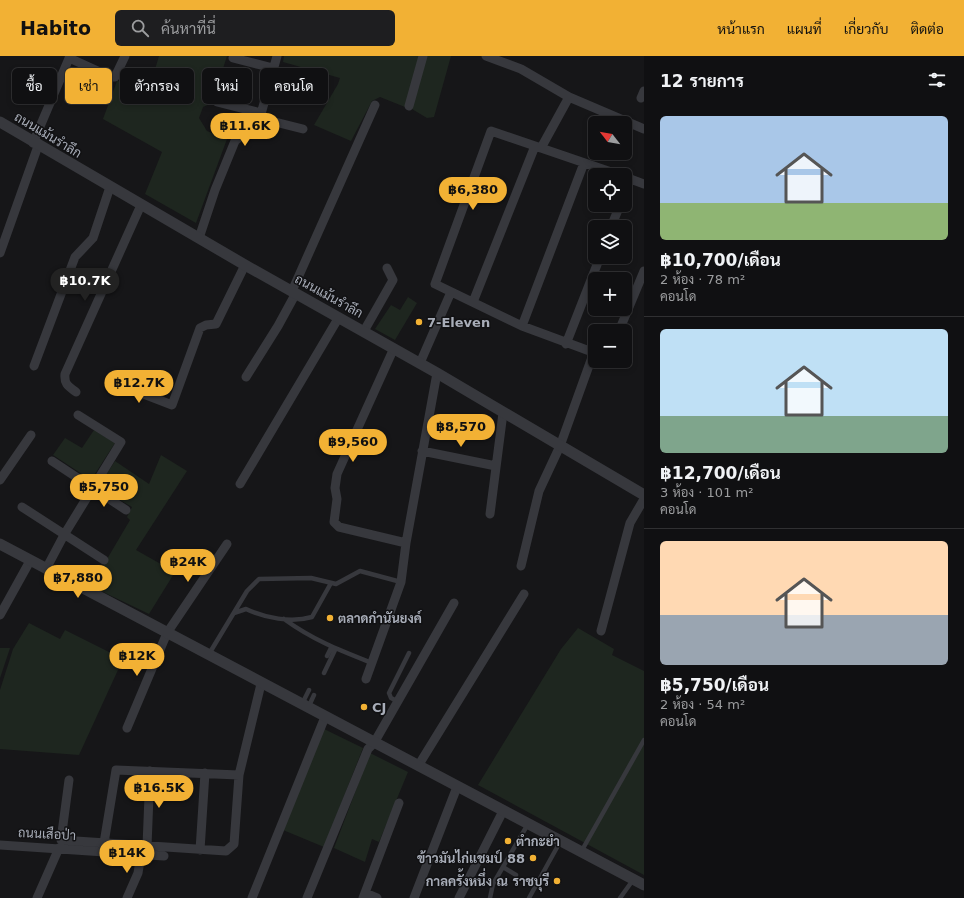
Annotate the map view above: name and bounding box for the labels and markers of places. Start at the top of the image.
pin: ฿11.6K [212,113,278,147]
pin: ฿6,380 [440,177,506,211]
pin: ฿10.7K [52,268,118,302]
place label: 7-Eleven [427,315,490,330]
marker: 7-Eleven [414,317,424,327]
pin: ฿12.7K [106,370,172,404]
pin: ฿8,570 [428,414,494,448]
pin: ฿9,560 [320,429,386,463]
pin: ฿5,750 [71,474,137,508]
pin: ฿24K [164,549,212,583]
pin: ฿7,880 [45,565,111,599]
place label: ตลาดกำนันยงค์ [338,609,423,626]
marker: ตลาดกำนันยงค์ [325,613,335,623]
pin: ฿12K [113,643,161,677]
place label: CJ [372,700,386,715]
marker: CJ [359,702,369,712]
pin: ฿16.5K [126,775,192,809]
place label: ตำกะยำ [516,834,560,849]
marker: ตำกะยำ [503,836,513,846]
pin: ฿14K [103,840,151,874]
place label: ข้าวมันไก่แชมป์ 88 [417,849,525,866]
marker: ข้าวมันไก่แชมป์ 88 [528,853,538,863]
place label: กาลครั้งหนึ่ง ณ ราชบุรี [426,868,550,892]
marker: กาลครั้งหนึ่ง ณ ราชบุรี [552,876,562,886]

